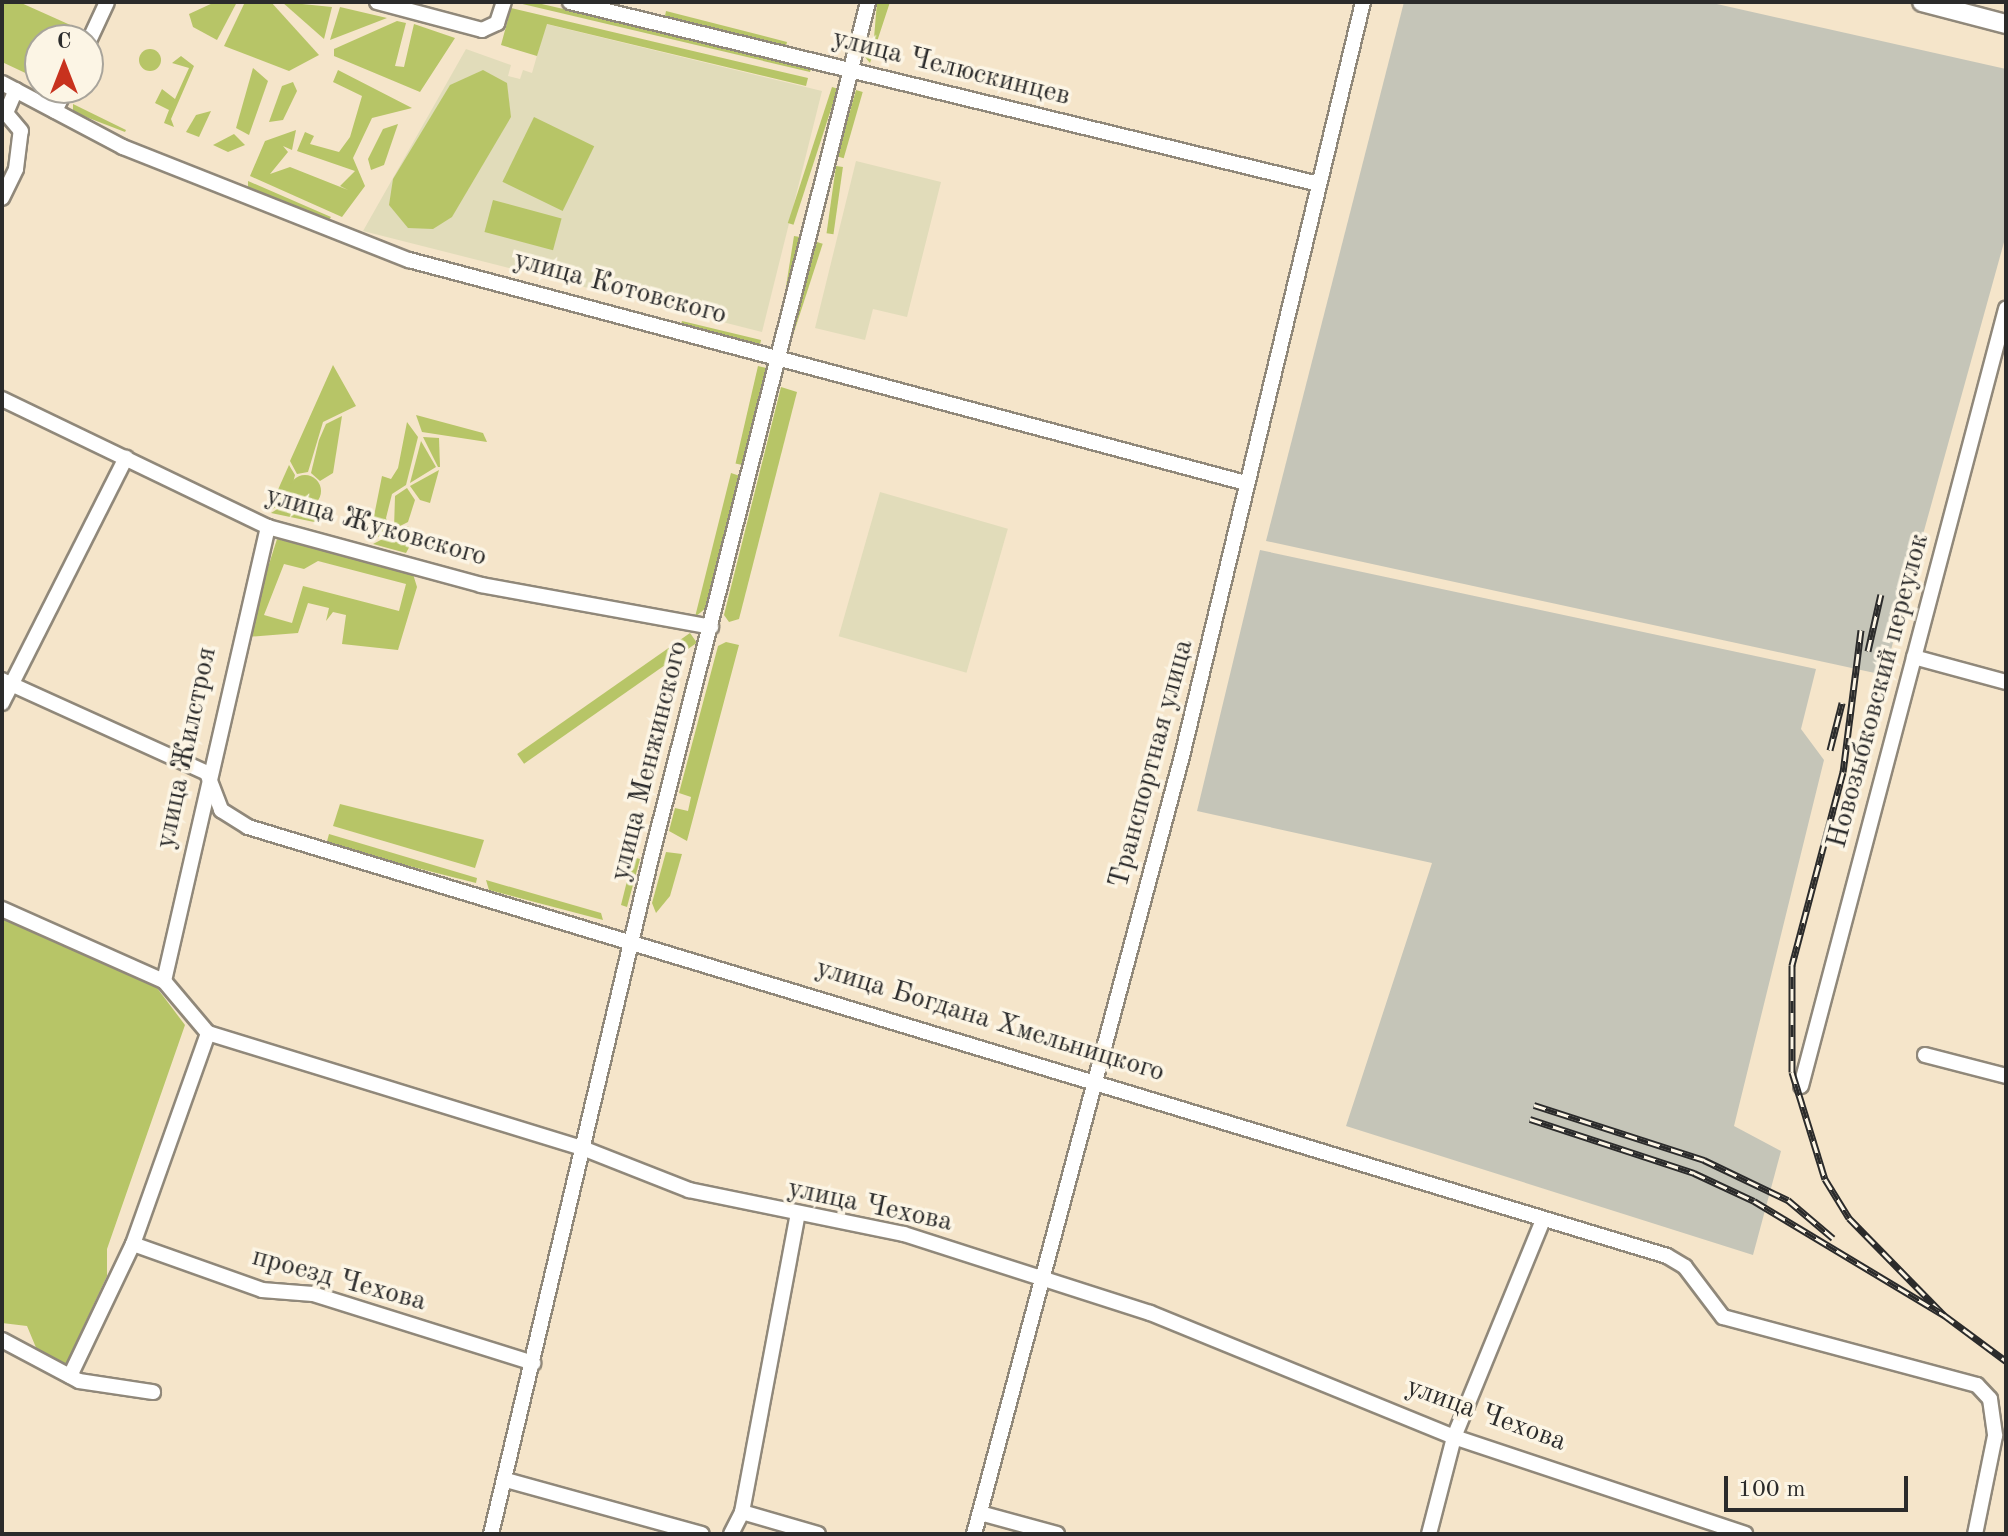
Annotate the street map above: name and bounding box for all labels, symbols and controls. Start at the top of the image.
street label: улица Челюскинцев [829,22,1073,114]
north arrow [24,24,104,104]
text: С [57,31,71,53]
street label: улица Котовского [510,243,730,333]
street label: улица Жуковского [261,479,491,575]
street label: Новозыбковский переулок [1821,530,1937,852]
street label: Транспортная улица [1103,636,1201,892]
street label: улица Менжинского [604,637,696,885]
street label: улица Жилстроя [149,644,225,852]
street label: улица Богдана Хмельницкого [812,952,1168,1090]
street label: улица Чехова [784,1172,956,1240]
street label: проезд Чехова [248,1241,430,1319]
street label: улица Чехова [1401,1371,1571,1459]
scale bar [1728,1460,1912,1510]
text: 100 m [1738,1478,1806,1502]

